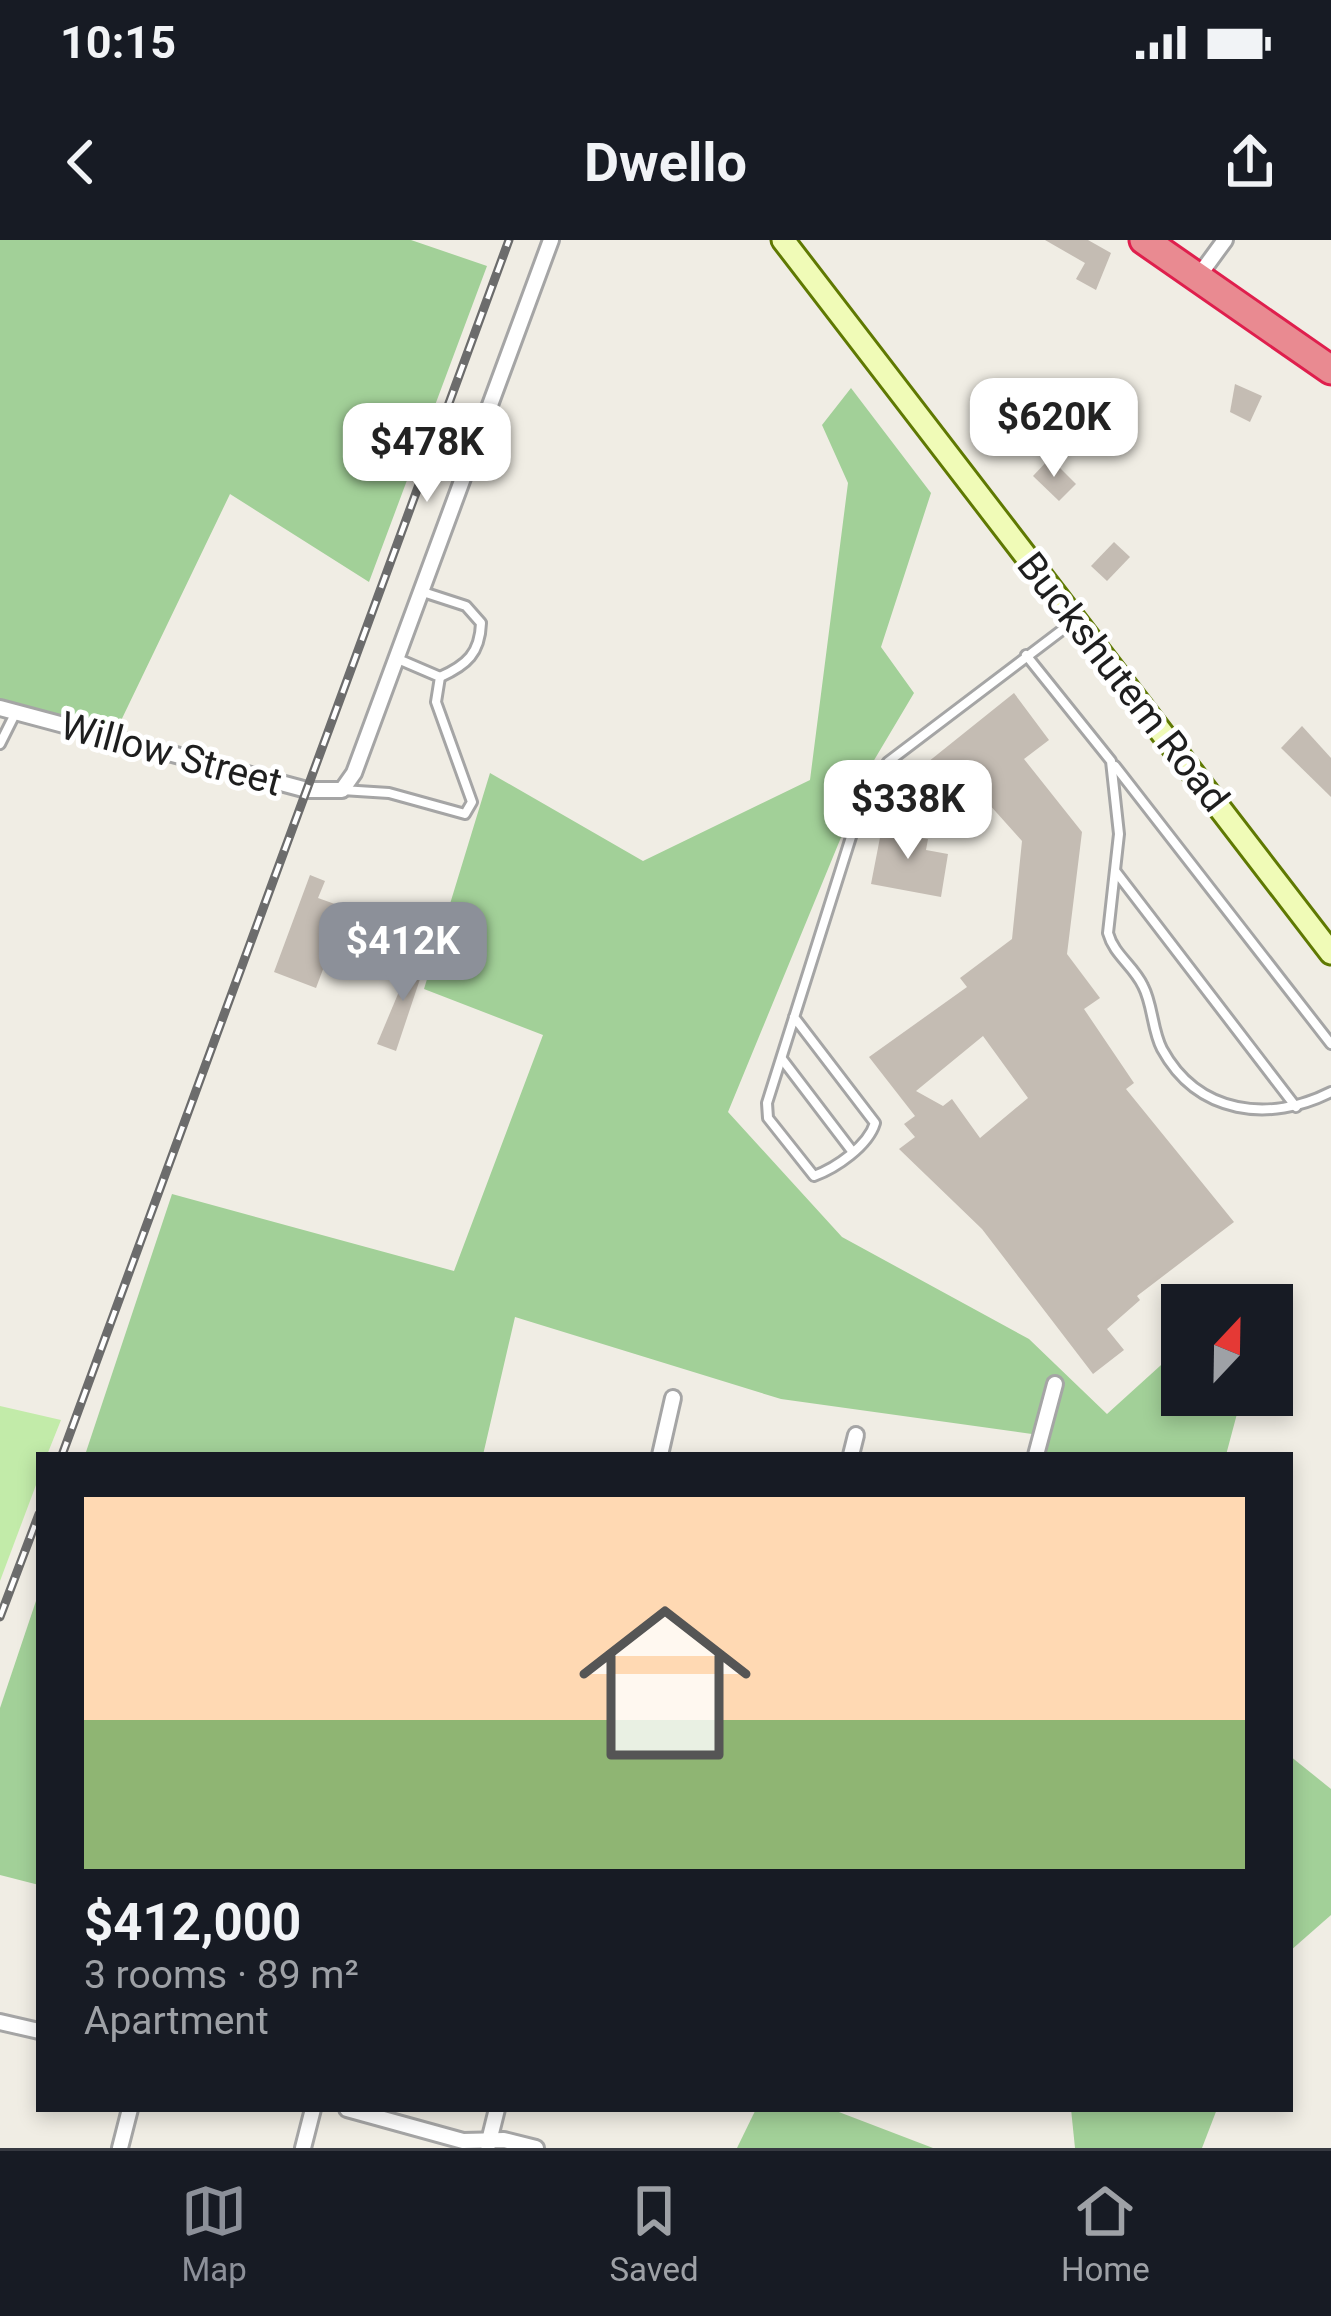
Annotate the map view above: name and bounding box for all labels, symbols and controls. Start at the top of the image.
text: 10:15 [60,16,176,69]
icon: back [48,129,114,195]
icon: share [1217,129,1283,195]
text: Dwello [584,131,747,194]
pin: $620K [970,378,1138,480]
text: $620K [997,394,1111,440]
pin: $478K [343,403,511,505]
text: $478K [370,419,484,465]
street label: Buckshutem Road [1008,543,1238,821]
street label: Willow Street [55,702,287,806]
pin: $338K [824,760,992,862]
text: $338K [851,776,965,822]
pin: $412K [319,902,487,1004]
text: $412K [346,918,460,964]
north arrow [1161,1284,1293,1416]
map controls [1161,1284,1293,1416]
icon: home [557,1575,773,1791]
text: $412,000 [84,1893,301,1952]
text: 3 rooms · 89 m² [84,1952,359,1998]
text: Apartment [84,1998,269,2044]
tab: Map [181,2178,247,2289]
tab: Saved [609,2178,699,2289]
tab: Home [1061,2178,1150,2289]

